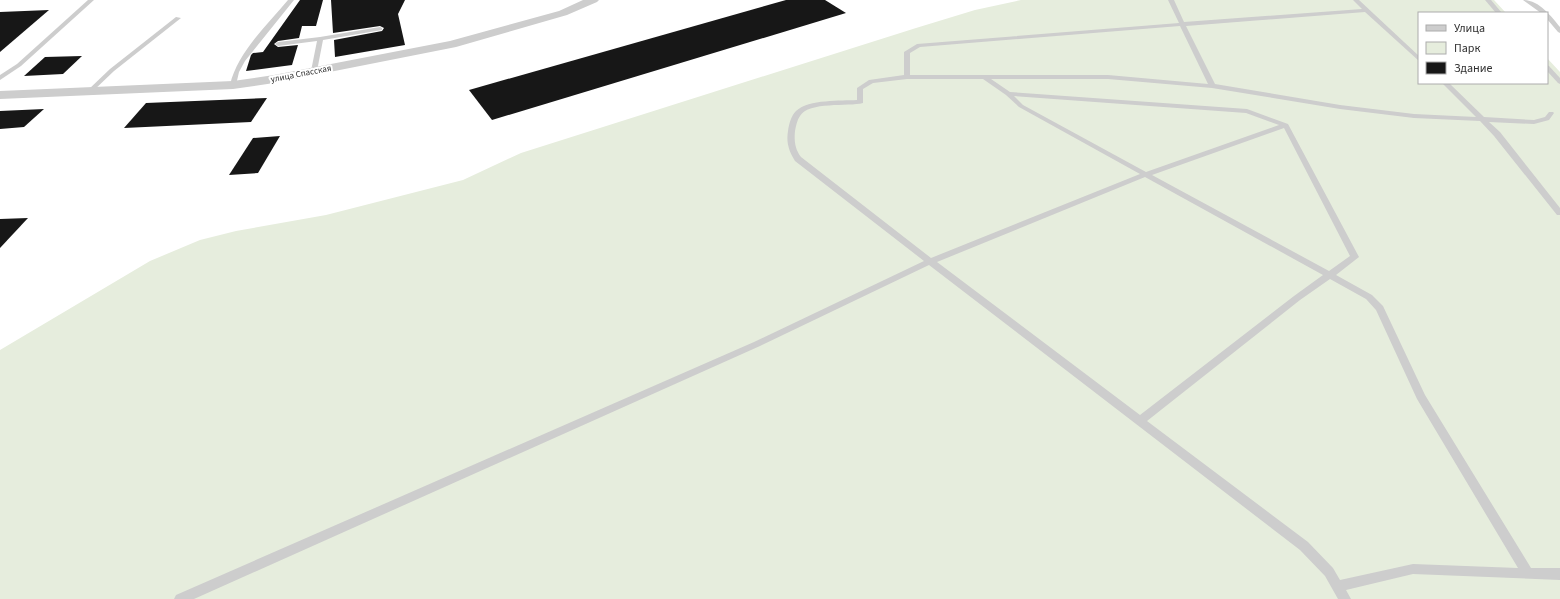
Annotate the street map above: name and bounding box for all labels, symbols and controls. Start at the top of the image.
legend [1418,12,1548,84]
text: Улица [1454,20,1485,37]
text: Парк [1454,40,1480,57]
text: Здание [1454,60,1493,77]
street label: улица Спасская [270,62,332,86]

